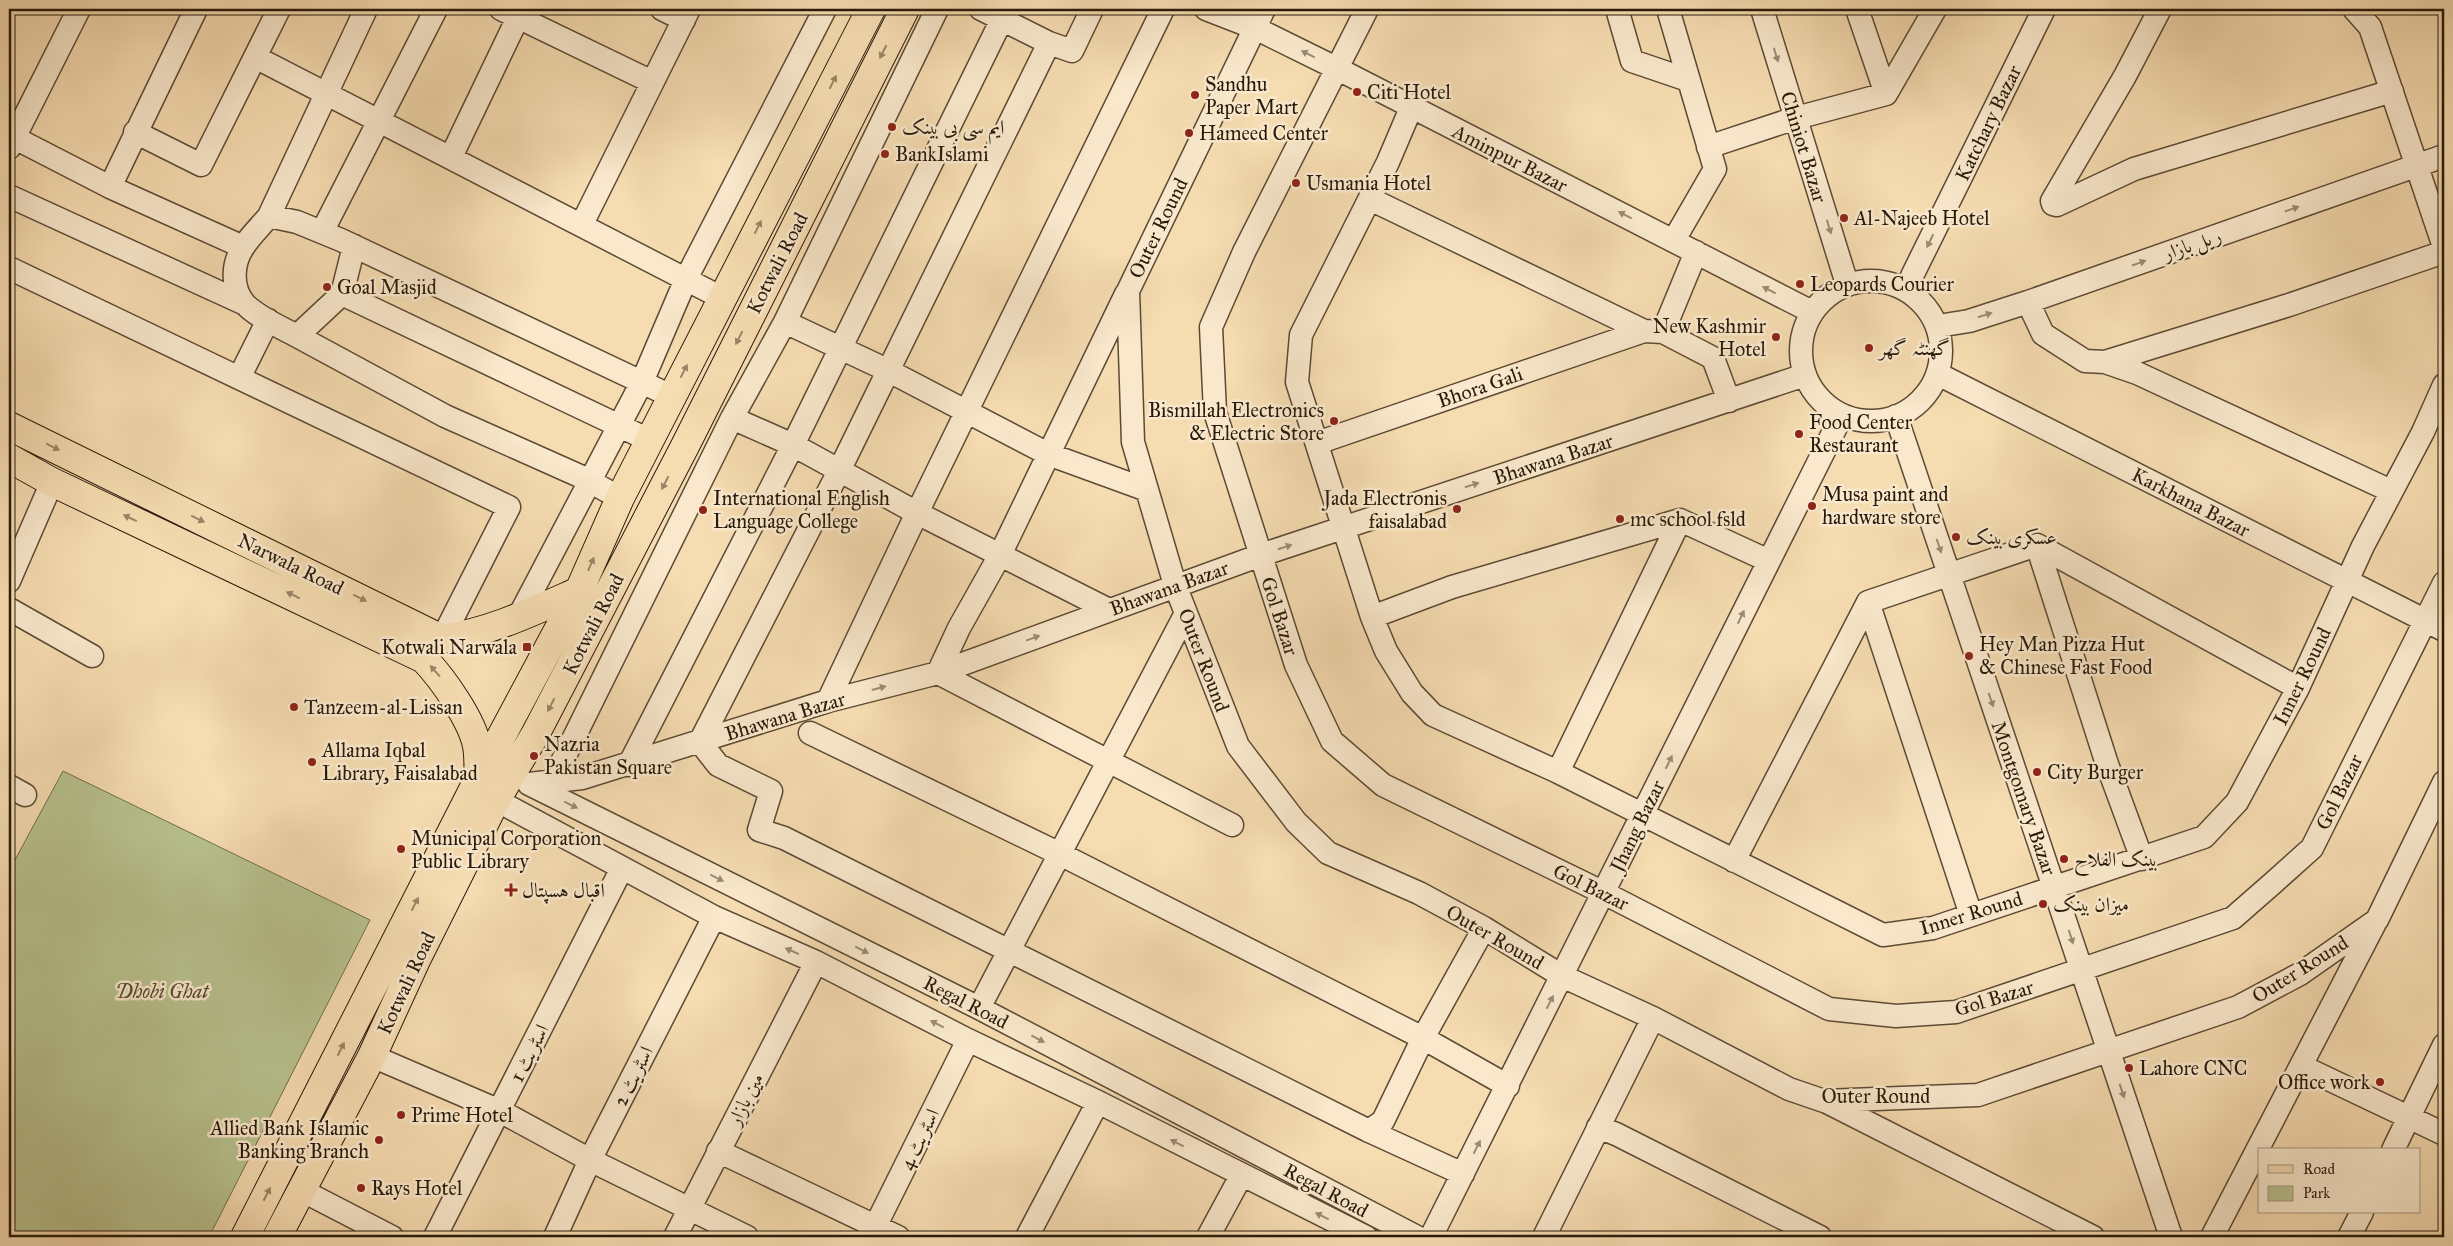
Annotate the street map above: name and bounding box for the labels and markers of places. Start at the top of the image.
place label: Sandhu Paper Mart [1205,72,1298,119]
place label: Citi Hotel [1367,80,1452,104]
marker: Citi Hotel [1351,86,1363,98]
marker: Sandhu Paper Mart [1189,89,1201,101]
place label: ایم سی بی بینک [902,115,1004,145]
marker: ایم سی بی بینک [886,121,898,133]
place label: Hameed Center [1199,121,1329,145]
marker: Hameed Center [1183,127,1195,139]
place label: BankIslami [895,142,989,166]
marker: BankIslami [879,148,891,160]
place label: Usmania Hotel [1306,171,1432,195]
marker: Usmania Hotel [1290,177,1302,189]
place label: Al-Najeeb Hotel [1853,206,1990,230]
marker: Al-Najeeb Hotel [1838,212,1850,224]
place label: Leopards Courier [1810,272,1955,296]
place label: Goal Masjid [337,275,437,299]
marker: Leopards Courier [1794,278,1806,290]
marker: Goal Masjid [321,281,333,293]
place label: New Kashmir Hotel [1653,314,1767,361]
marker: New Kashmir Hotel [1770,331,1782,343]
place label: گھنٹہ گھر [1877,336,1950,361]
marker: گھنٹہ گھر [1863,342,1875,354]
place label: Bismillah Electronics & Electric Store [1148,398,1324,445]
place label: Food Center Restaurant [1809,410,1913,457]
marker: Bismillah Electronics & Electric Store [1328,415,1340,427]
marker: Food Center Restaurant [1793,428,1805,440]
place label: Musa paint and hardware store [1822,482,1949,529]
place label: International English Language College [713,486,890,534]
place label: Jada Electronis faisalabad [1321,486,1447,533]
marker: Musa paint and hardware store [1806,500,1818,512]
marker: Jada Electronis faisalabad [1451,503,1463,515]
marker: International English Language College [697,504,709,516]
place label: mc school fsld [1630,507,1746,531]
marker: mc school fsld [1614,513,1626,525]
place label: عسکری بینک [1966,525,2057,550]
marker: عسکری بینک [1950,531,1962,543]
place label: Hey Man Pizza Hut & Chinese Fast Food [1979,632,2152,679]
place label: Kotwali Narwala [381,635,518,659]
marker: Kotwali Narwala [521,641,533,653]
marker: Hey Man Pizza Hut & Chinese Fast Food [1963,650,1975,662]
place label: Tanzeem-al-Lissan [304,695,463,719]
marker: Tanzeem-al-Lissan [288,701,300,713]
place label: Nazria Pakistan Square [544,732,672,780]
place label: Allama Iqbal Library, Faisalabad [321,738,478,785]
marker: Nazria Pakistan Square [528,750,540,762]
marker: Allama Iqbal Library, Faisalabad [306,756,318,768]
place label: City Burger [2047,760,2144,785]
marker: City Burger [2031,766,2043,778]
place label: Municipal Corporation Public Library [411,826,602,873]
marker: Municipal Corporation Public Library [395,843,407,855]
place label: بینک الفلاح [2074,847,2158,877]
marker: بینک الفلاح [2058,853,2070,865]
place label: اقبال ہسپتال [522,878,605,904]
marker: اقبال ہسپتال [504,883,518,897]
place label: میزان بینک [2053,892,2129,916]
marker: میزان بینک [2037,898,2049,910]
place label: Lahore CNC [2139,1056,2247,1080]
marker: Lahore CNC [2123,1062,2135,1074]
place label: Office work [2278,1070,2371,1094]
marker: Office work [2374,1076,2386,1088]
place label: Prime Hotel [411,1103,513,1127]
marker: Prime Hotel [395,1109,407,1121]
place label: Allied Bank Islamic Banking Branch [209,1116,369,1164]
marker: Allied Bank Islamic Banking Branch [373,1134,385,1146]
place label: Rays Hotel [371,1176,463,1200]
marker: Rays Hotel [355,1182,367,1194]

